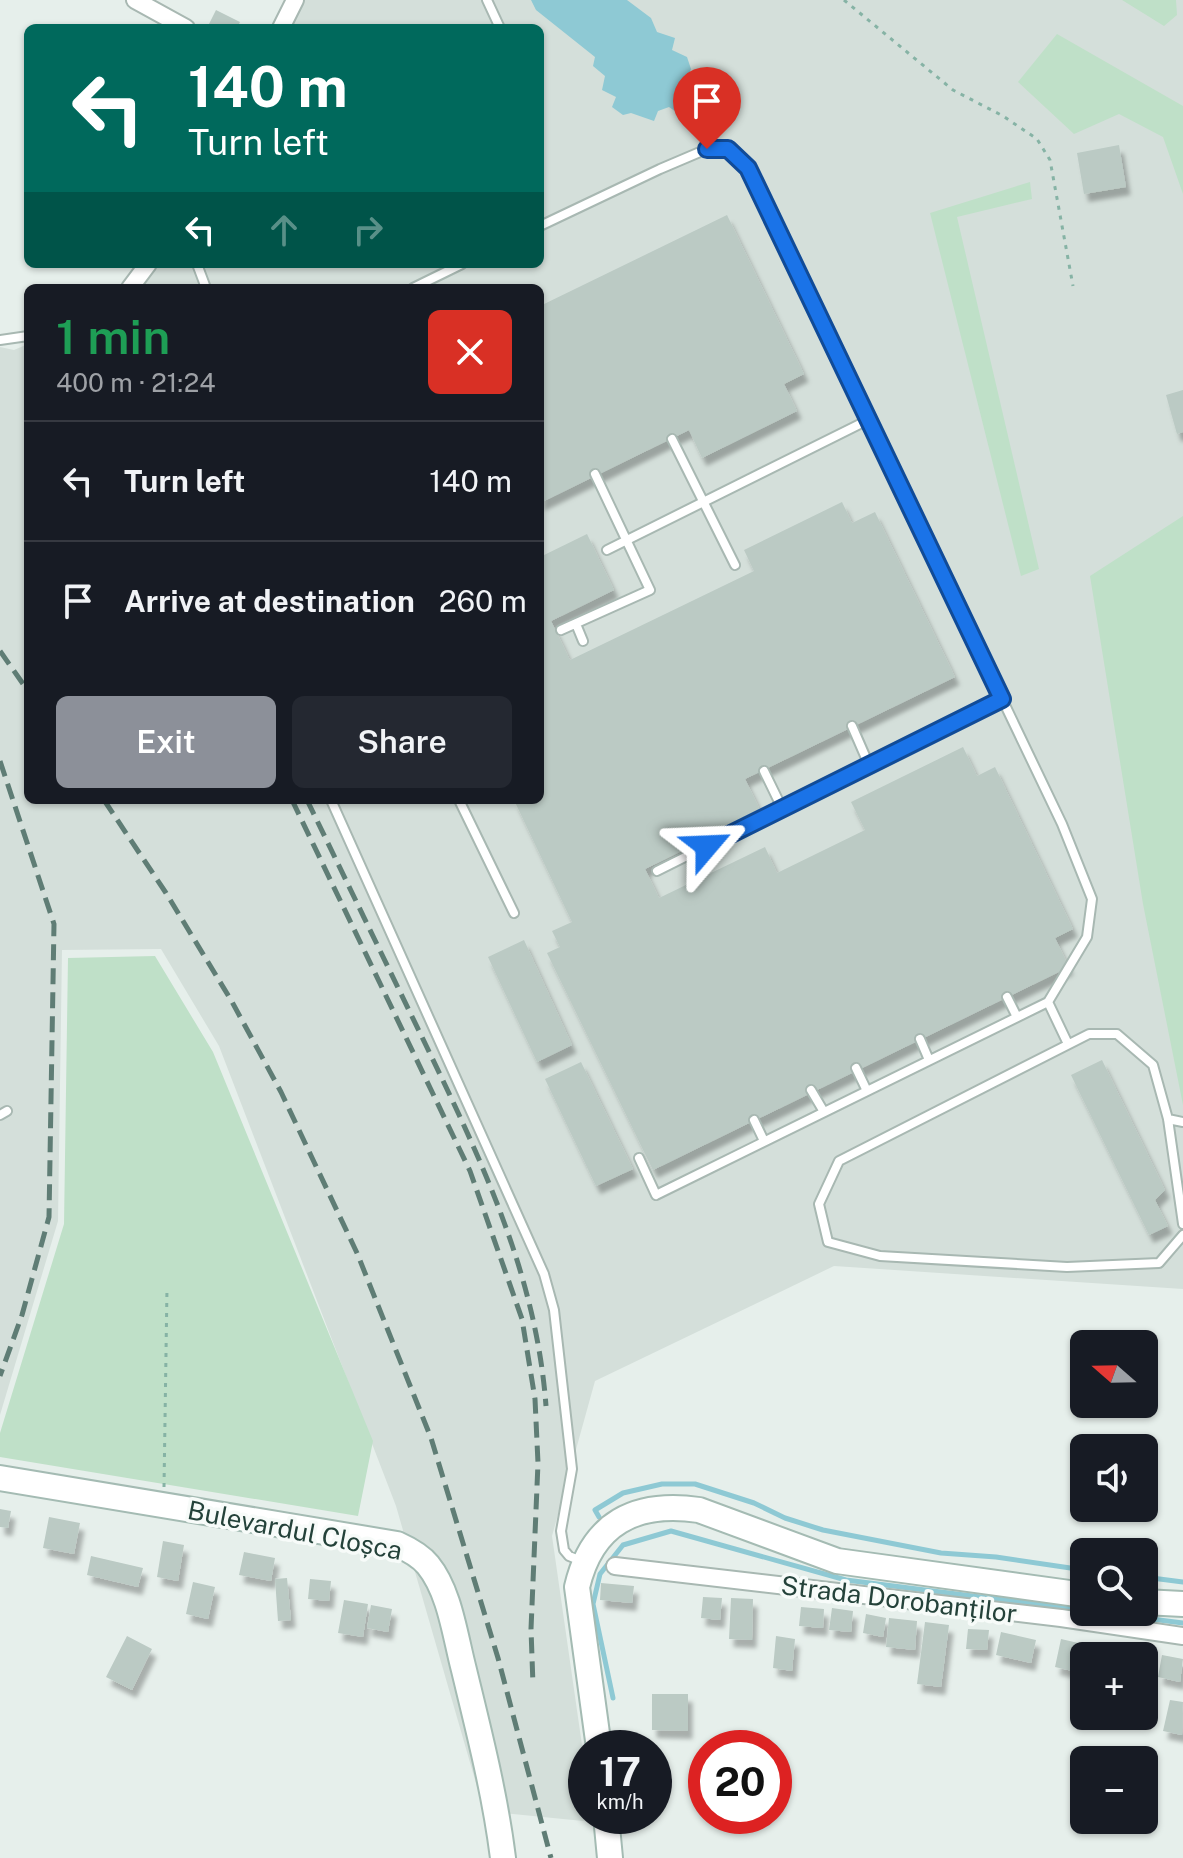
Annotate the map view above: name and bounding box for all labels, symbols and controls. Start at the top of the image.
text: 140 m [188,54,348,120]
icon: left [56,56,160,160]
pin [673,67,741,149]
icon: arrive [685,79,729,123]
text: Turn left [188,121,329,163]
icon: left [178,208,222,252]
icon: ahead [262,208,306,252]
icon: right [346,208,390,252]
text: 1 min [56,308,170,365]
button: close [428,310,512,394]
text: 400 m · 21:24 [56,367,216,398]
icon: left [56,459,100,503]
text: Turn left [124,463,245,499]
text: 140 m [429,463,512,499]
icon: arrive [56,579,100,623]
text: Arrive at destination [124,583,415,619]
text: 260 m [439,583,527,619]
button: Exit [56,696,276,788]
button: Share [292,696,512,788]
position arrow [665,804,749,888]
north arrow [1070,1330,1158,1418]
map controls [1070,1330,1158,1834]
button: sound [1070,1434,1158,1522]
street label: Bulevardul Cloșca [185,1494,405,1566]
button: search [1070,1538,1158,1626]
street label: Strada Dorobanților [779,1569,1019,1629]
button: + [1070,1642,1158,1730]
speed limit sign: 20 [688,1730,792,1834]
button: − [1070,1746,1158,1834]
text: 17 [599,1748,641,1795]
text: km/h [596,1790,644,1814]

